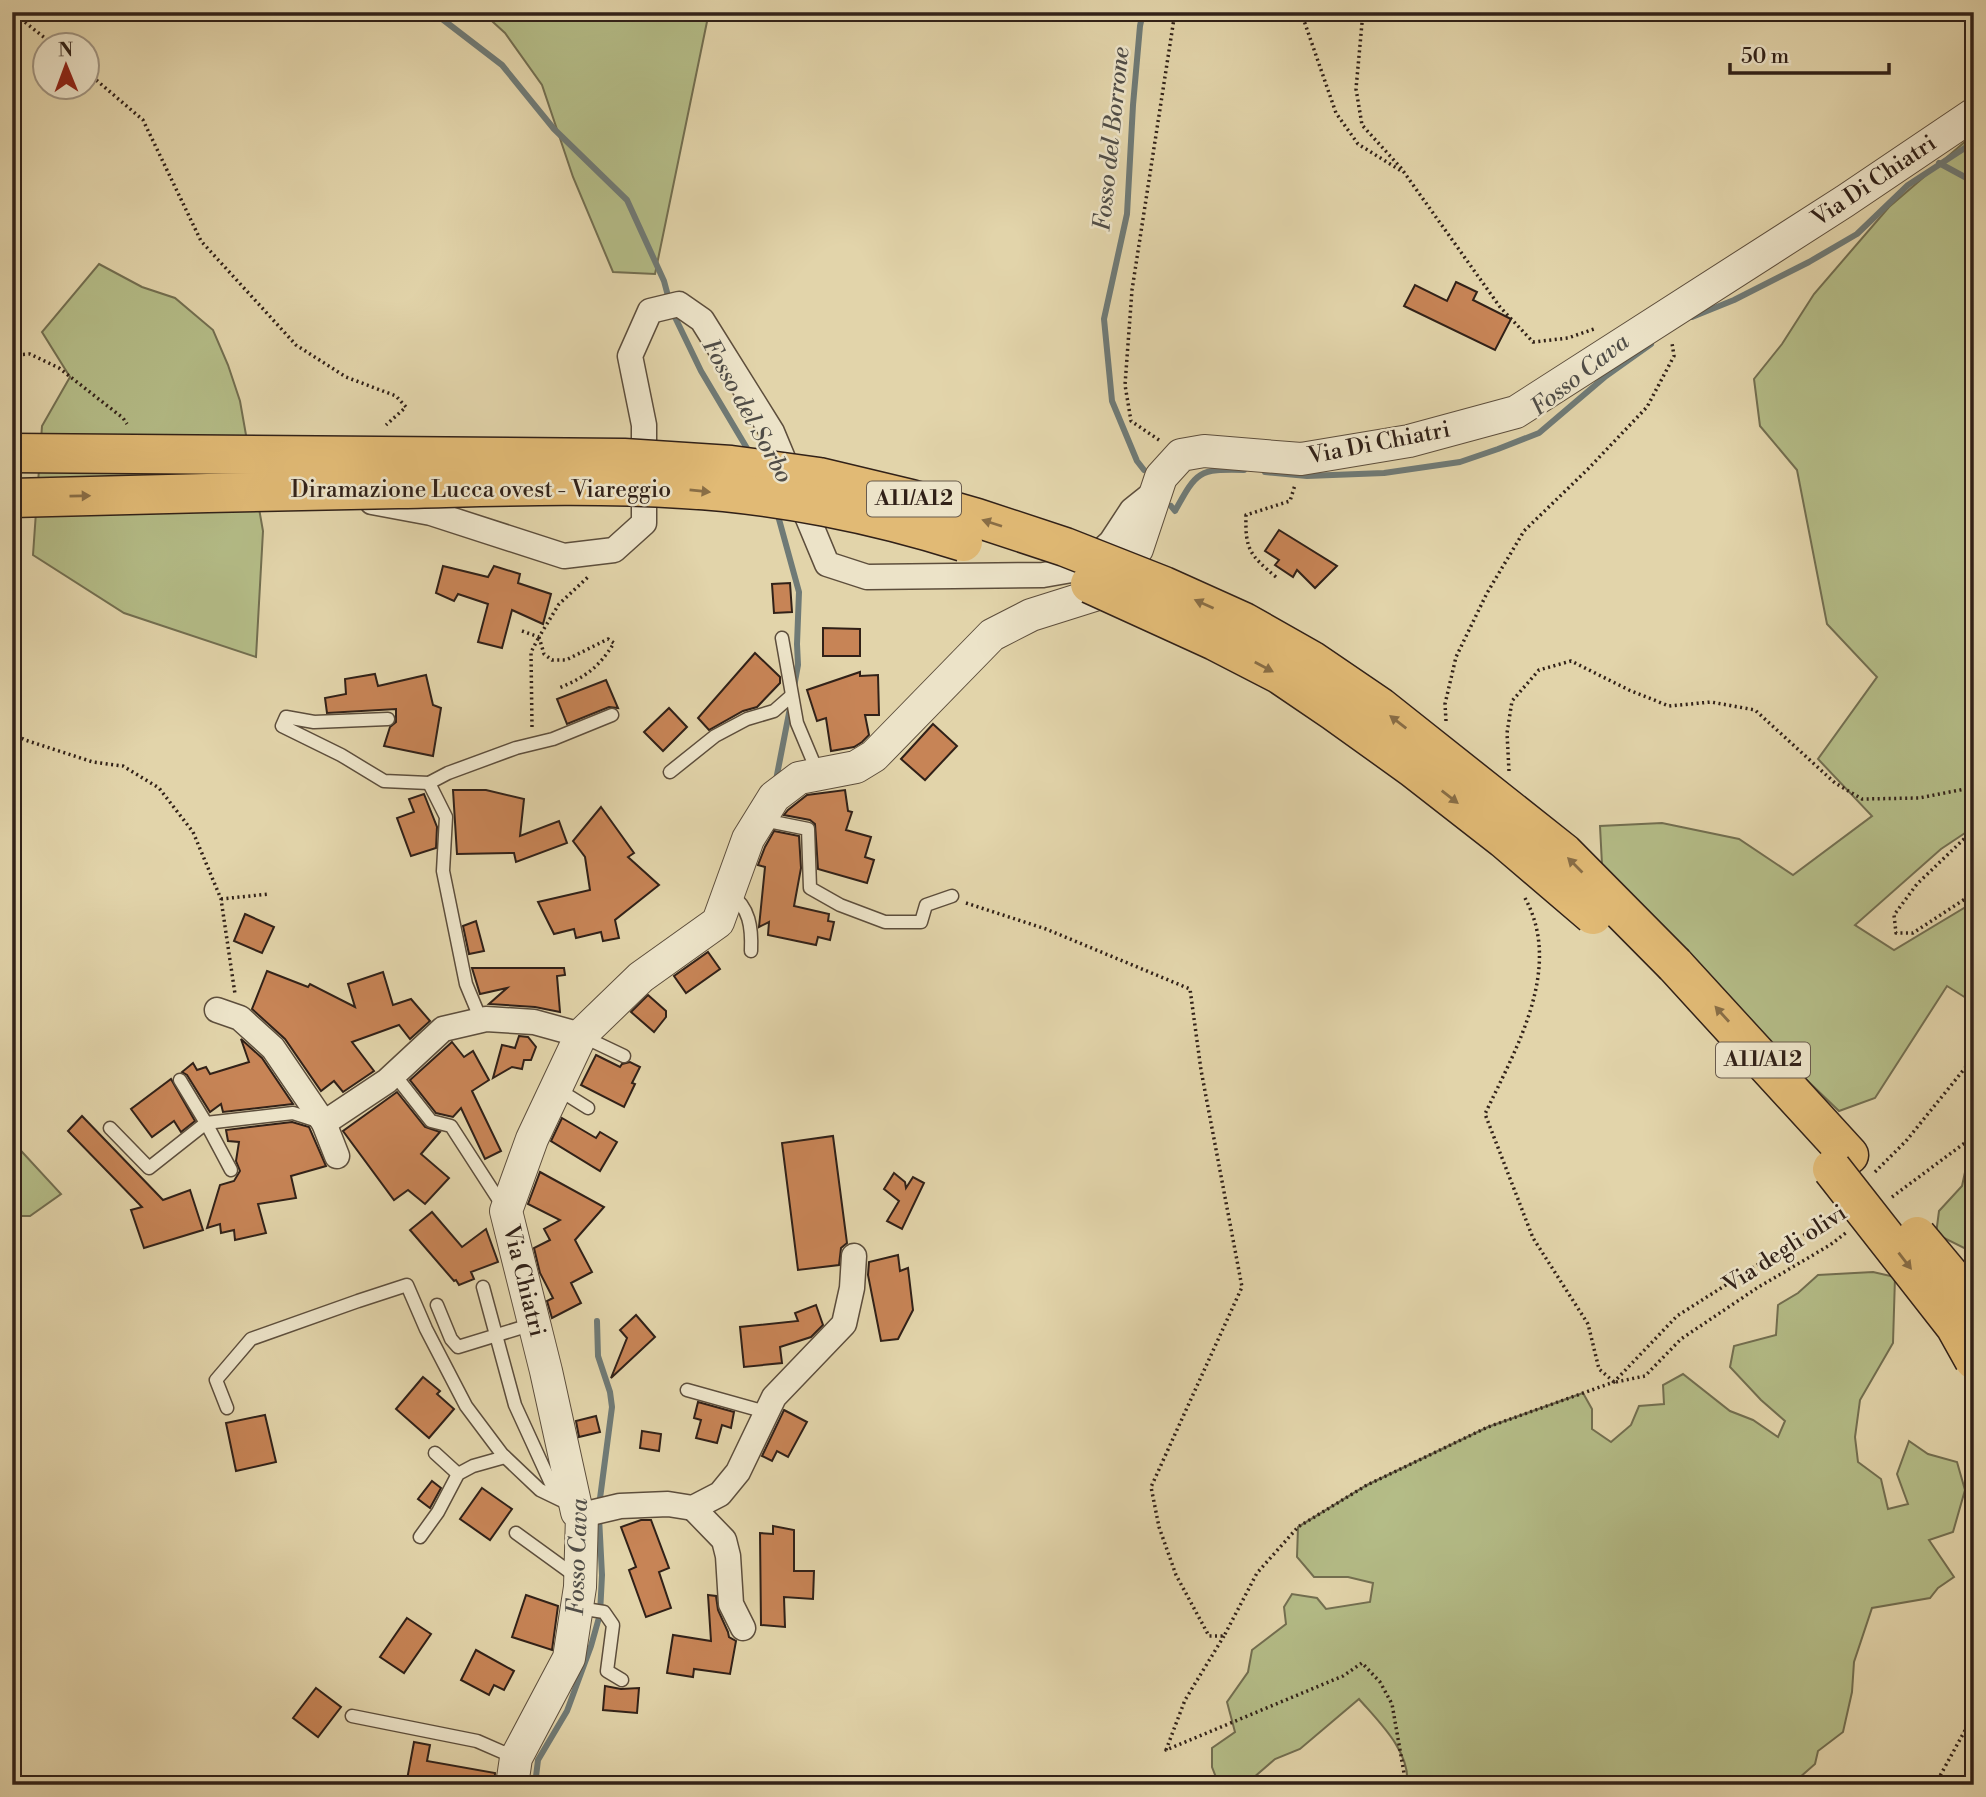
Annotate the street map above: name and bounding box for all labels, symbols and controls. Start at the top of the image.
north arrow [32,32,102,102]
scale bar [1730,32,1890,76]
text: N [58,38,73,62]
text: 50 m [1741,44,1789,70]
water label: Fosso del Borrone [1087,46,1137,232]
street label: Via Di Chiatri [1806,129,1942,233]
water label: Fosso Cava [1525,327,1636,423]
water label: Fosso del Sorbo [695,334,799,488]
street label: Via Di Chiatri [1305,416,1452,471]
street label: Diramazione Lucca ovest - Viareggio [291,476,671,504]
road number: A11/A12 [867,482,961,516]
one-way arrow [689,485,711,496]
one-way arrow [70,491,92,502]
one-way arrow [981,517,1002,528]
one-way arrow [1194,598,1214,610]
one-way arrow [1254,661,1274,672]
one-way arrow [1390,715,1407,730]
one-way arrow [1441,789,1459,803]
one-way arrow [1567,856,1584,873]
one-way arrow [1714,1006,1730,1023]
road number: A11/A12 [1716,1042,1810,1078]
street label: Via degli olivi [1717,1199,1852,1300]
street label: Via Chiatri [496,1221,551,1340]
one-way arrow [1897,1252,1912,1270]
water label: Fosso Cava [561,1497,595,1616]

